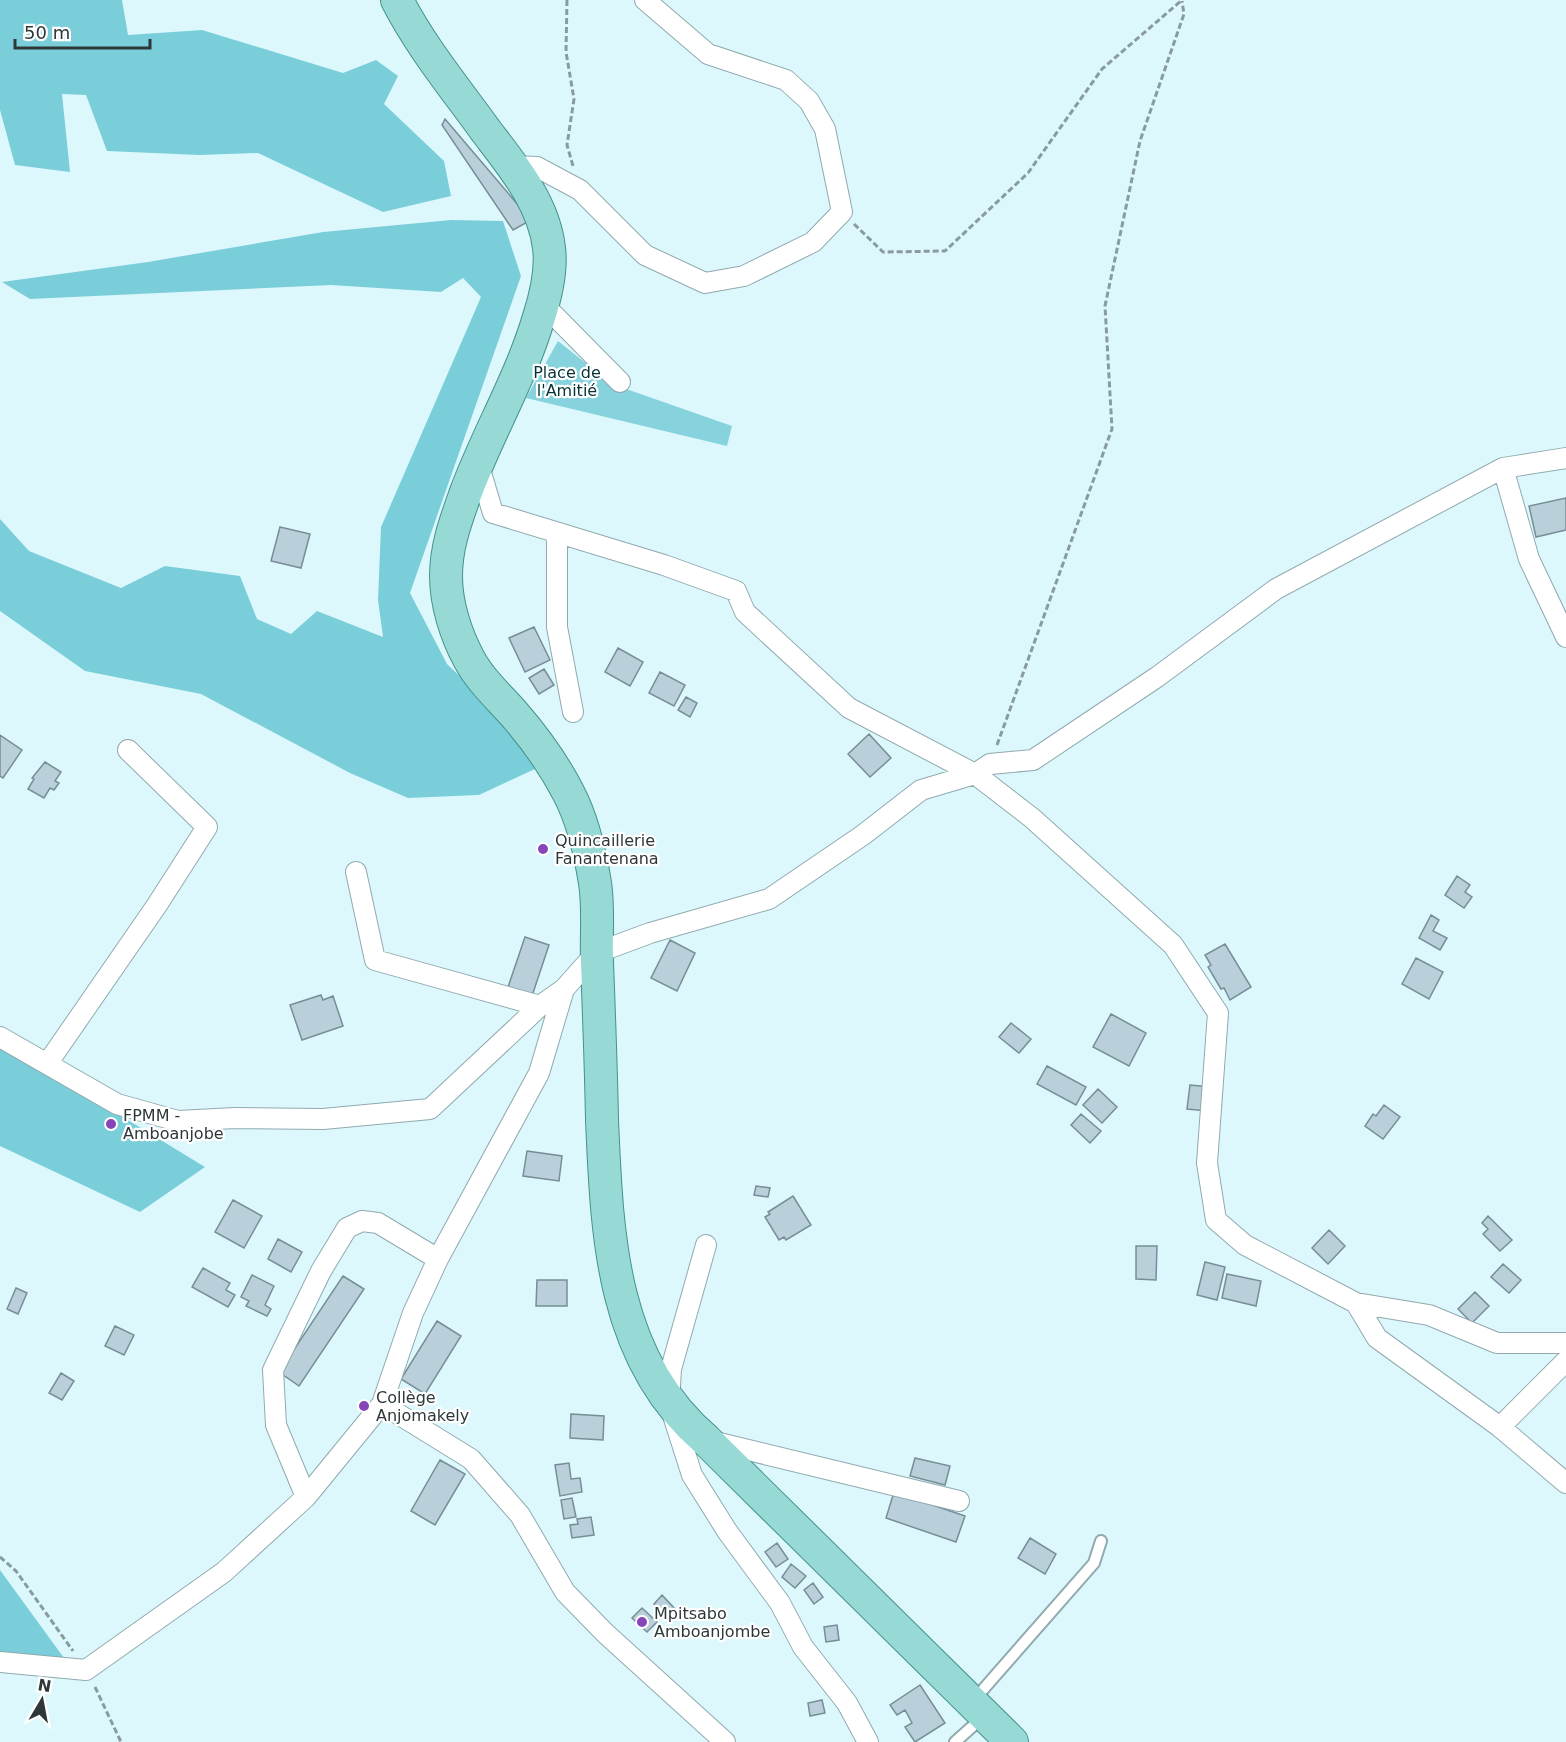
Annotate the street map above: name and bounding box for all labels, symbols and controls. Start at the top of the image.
scale bar [15,12,150,50]
text: 50 m [24,22,70,43]
park label: Place de l'Amitié [533,363,601,400]
place label: Quincaillerie Fanantenana [555,831,659,868]
marker: Quincaillerie Fanantenana [536,842,550,856]
place label: FPMM - Amboanjobe [123,1106,224,1143]
marker: FPMM - Amboanjobe [104,1117,118,1131]
place label: Collège Anjomakely [376,1388,469,1425]
marker: Collège Anjomakely [357,1399,371,1413]
place label: Mpitsabo Amboanjombe [654,1604,770,1641]
marker: Mpitsabo Amboanjombe [635,1615,649,1629]
north arrow [12,1670,72,1730]
text: N [36,1675,53,1696]

